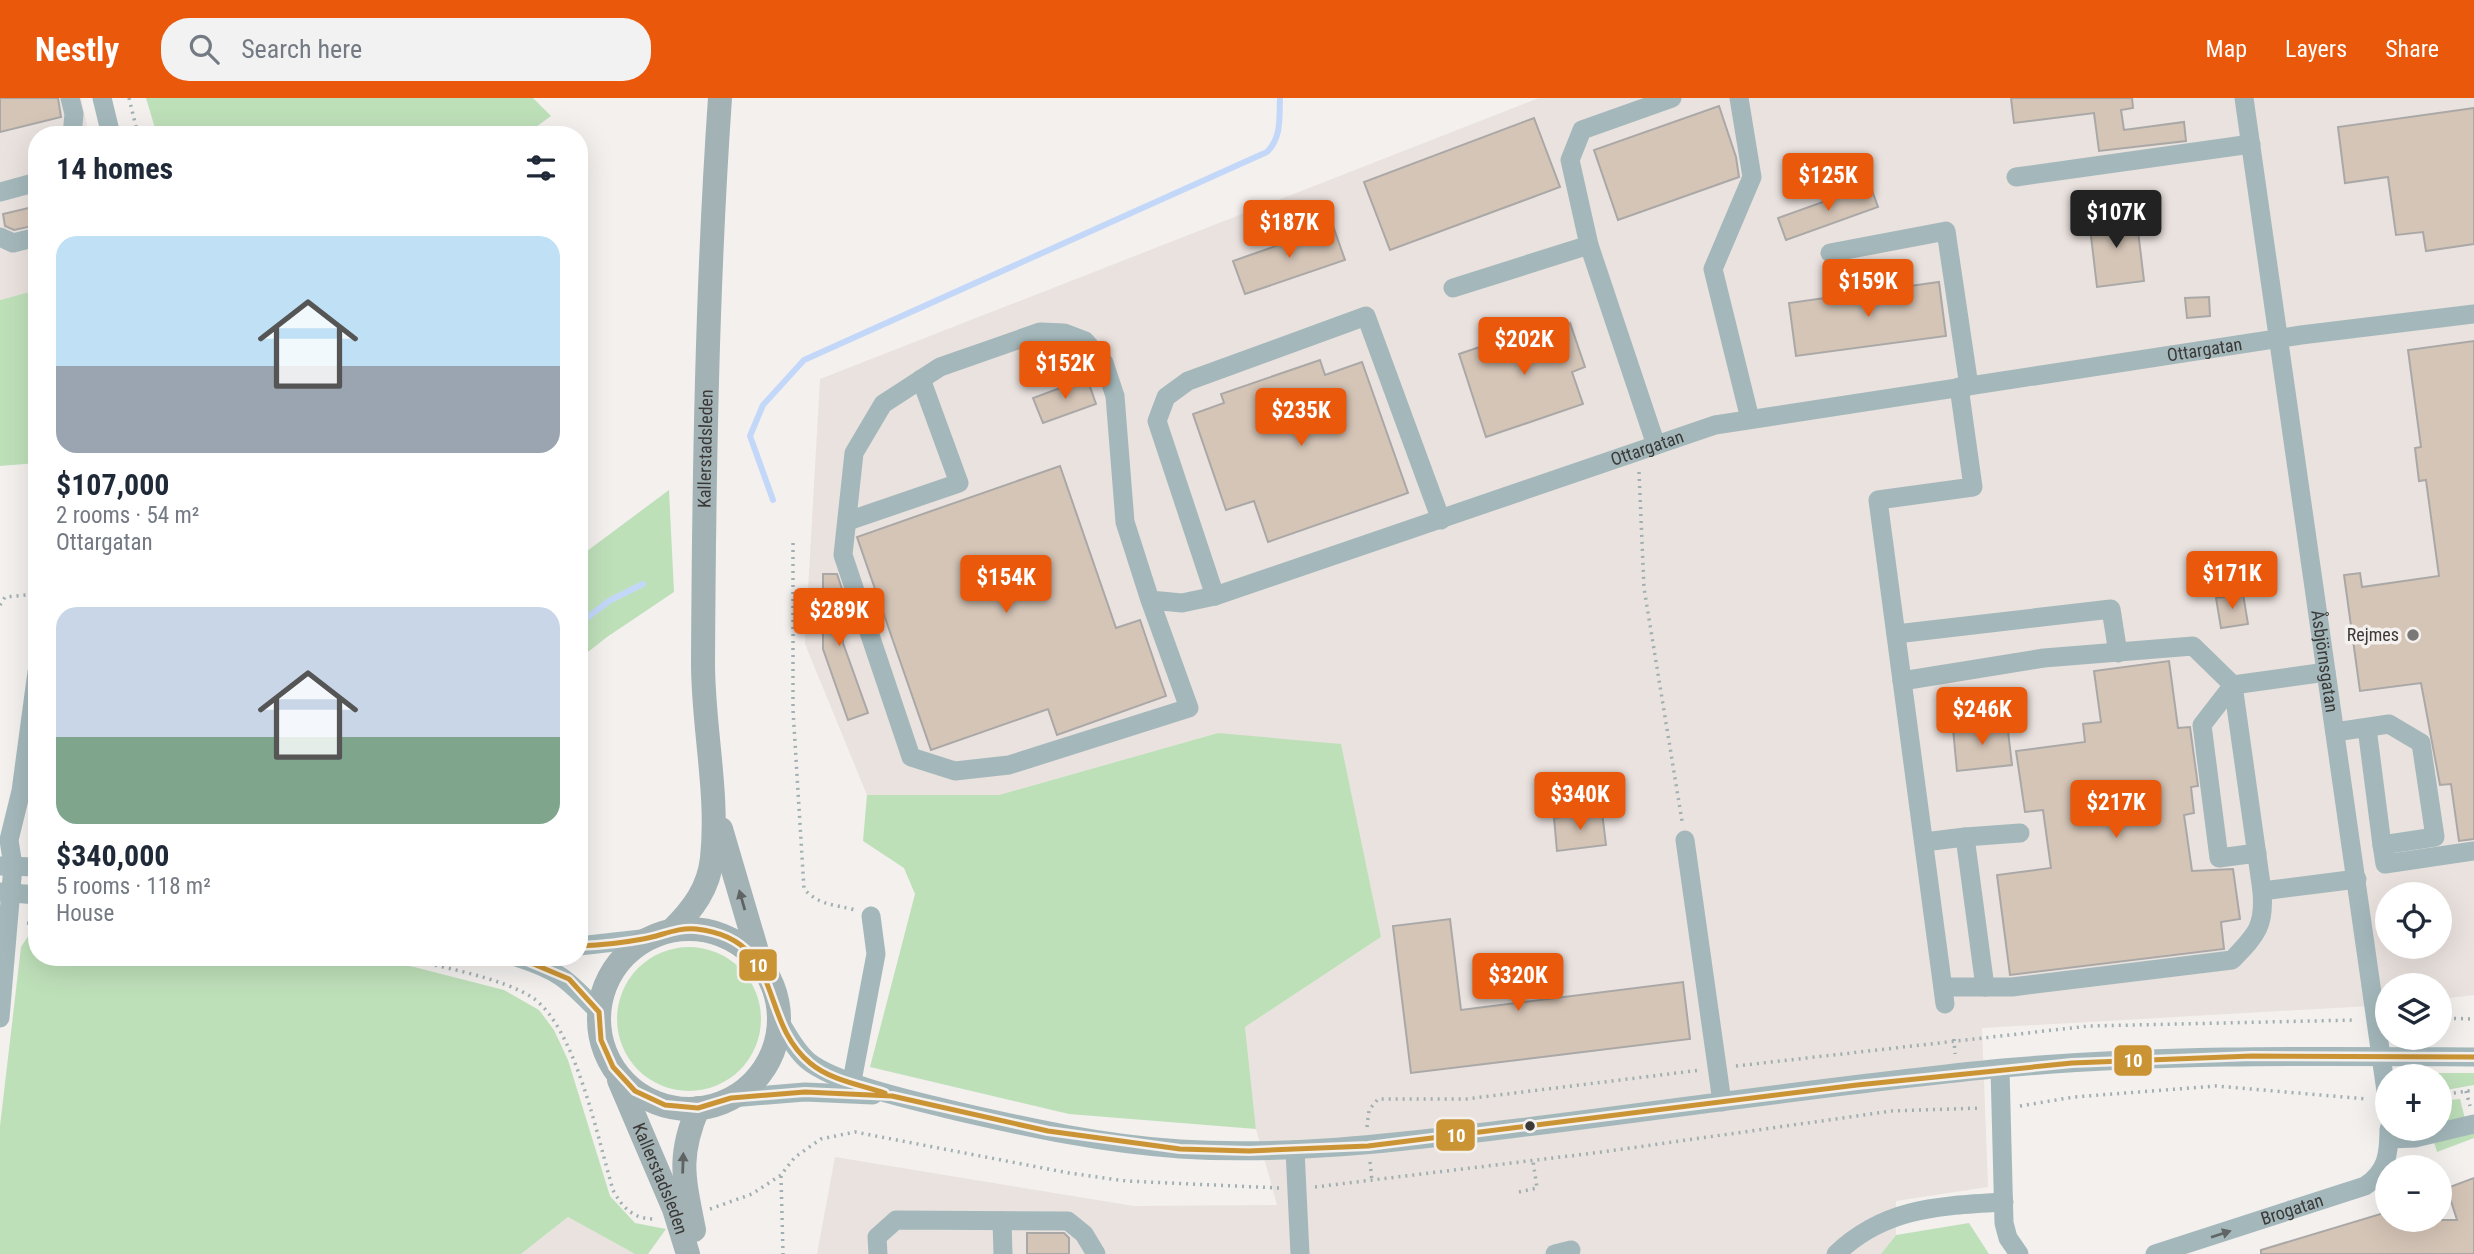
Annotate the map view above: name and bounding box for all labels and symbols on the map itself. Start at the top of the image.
pin: $125K [1779,153,1877,213]
pin: $107K [2067,190,2165,250]
pin: $187K [1240,200,1338,260]
pin: $159K [1819,260,1917,319]
pin: $202K [1475,317,1573,377]
street label: Ottargatan [2166,333,2243,365]
pin: $152K [1016,342,1114,401]
pin: $235K [1252,388,1350,448]
street label: Kallerstadsleden [693,389,717,508]
street label: Ottargatan [1608,426,1686,470]
pin: $171K [2183,552,2281,611]
pin: $154K [957,556,1055,615]
pin: $289K [790,588,888,648]
street label: Åsbjörnsgatan [2307,608,2343,714]
place label: Rejmes [2347,624,2399,645]
marker: Rejmes [2405,627,2421,643]
pin: $246K [1933,688,2031,747]
pin: $340K [1531,772,1629,832]
pin: $217K [2067,780,2165,840]
one-way arrow [736,890,746,911]
line badge: 10 [738,948,778,982]
text: 10 [748,954,768,977]
pin: $320K [1469,954,1567,1013]
line badge: 10 [2113,1044,2153,1077]
text: 10 [2123,1049,2143,1072]
line badge: 10 [1435,1118,1476,1152]
unlabelled marker [1523,1119,1537,1133]
street label: Kallerstadsleden [628,1120,692,1237]
text: 10 [1446,1124,1466,1147]
one-way arrow [678,1151,689,1173]
street label: Brogatan [2258,1189,2326,1229]
one-way arrow [2210,1228,2231,1238]

